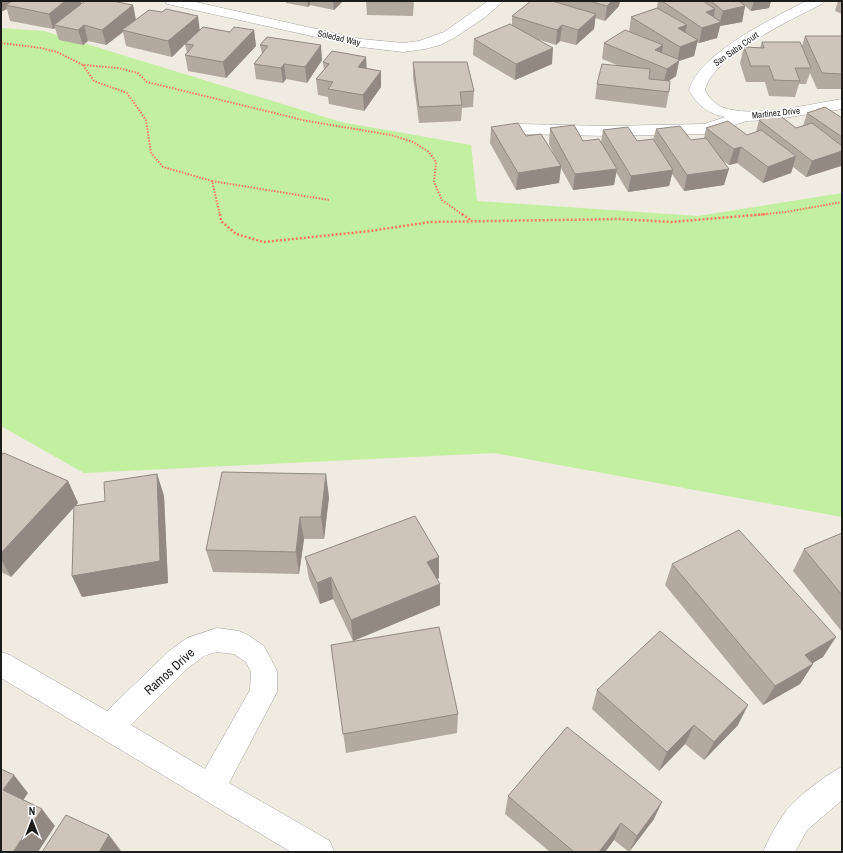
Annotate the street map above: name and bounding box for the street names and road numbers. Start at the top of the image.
street label: Soledad Way [316,27,362,49]
street label: San Saba Court [711,29,761,69]
street label: Martinez Drive [751,105,801,121]
street label: Ramos Drive [141,644,198,698]

